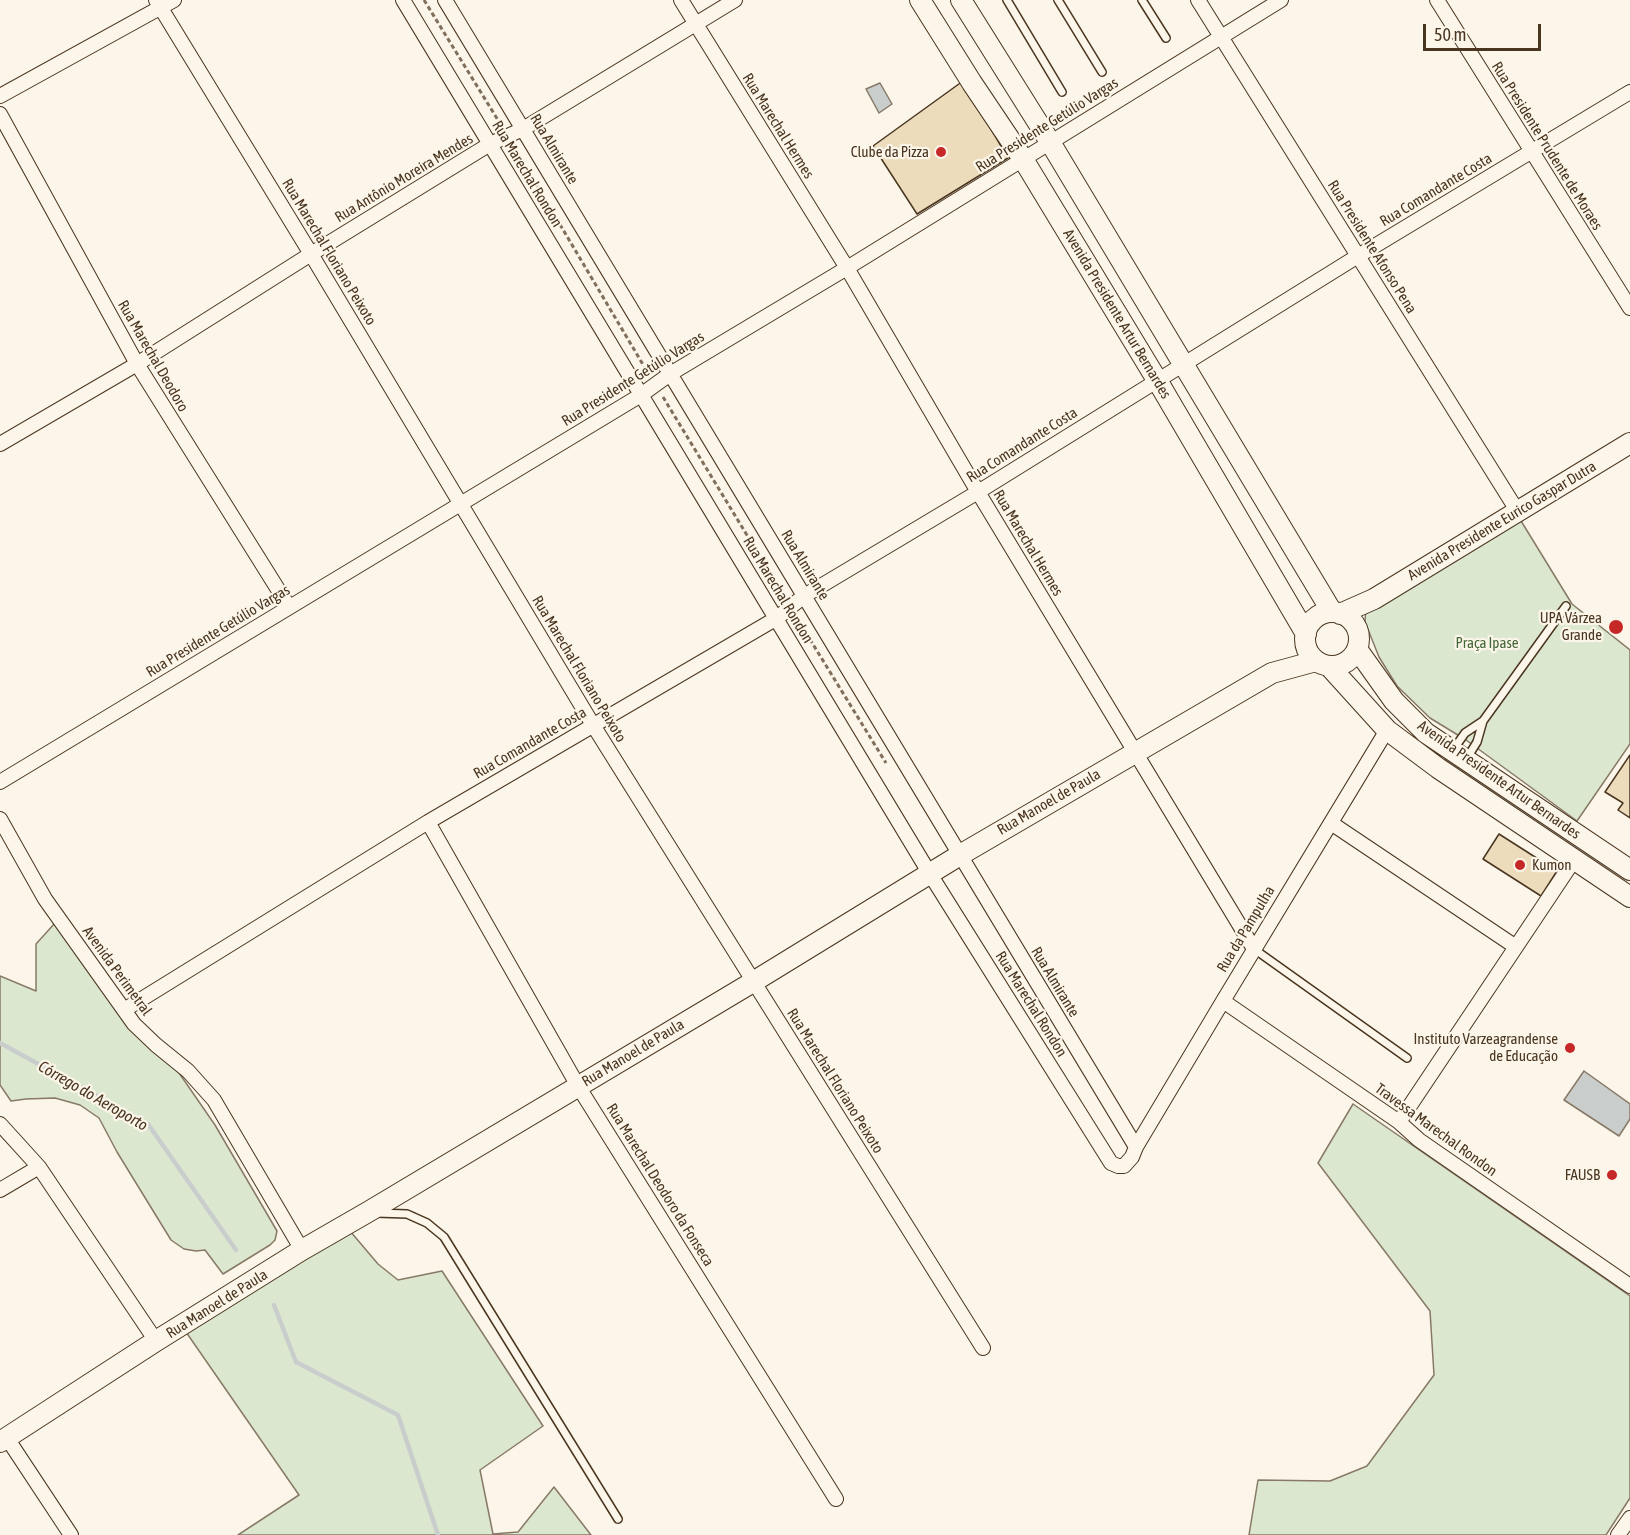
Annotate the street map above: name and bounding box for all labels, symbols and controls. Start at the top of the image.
scale bar [1426,12,1544,50]
text: 50 m [1434,24,1466,45]
street label: Rua Presidente Prudente de Moraes [1488,59,1606,233]
street label: Rua Marechal Hermes [738,70,818,182]
street label: Rua Presidente Getúlio Vargas [972,74,1122,176]
street label: Rua Almirante [526,111,582,187]
street label: Rua Marechal Rondon [488,117,566,231]
street label: Rua Antônio Moreira Mendes [332,130,476,226]
place label: Clube da Pizza [851,143,929,161]
marker: Clube da Pizza [934,145,948,159]
street label: Rua Comandante Costa [1377,149,1495,231]
street label: Rua Marechal Floriano Peixoto [278,176,380,328]
street label: Rua Presidente Afonso Pena [1324,177,1420,317]
street label: Avenida Presidente Artur Bernardes [1059,226,1175,402]
street label: Rua Marechal Deodoro [114,297,192,415]
street label: Rua Presidente Getúlio Vargas [558,328,708,430]
street label: Rua Comandante Costa [963,404,1081,486]
street label: Avenida Presidente Eurico Gaspar Dutra [1405,457,1599,585]
street label: Rua Marechal Hermes [989,487,1067,599]
street label: Rua Almirante [777,527,833,603]
street label: Rua Marechal Rondon [739,533,817,647]
street label: Rua Presidente Getúlio Vargas [143,581,293,681]
street label: Rua Marechal Floriano Peixoto [528,593,630,745]
place label: UPA Várzea Grande [1540,609,1602,644]
marker: UPA Várzea Grande [1607,618,1625,636]
park label: Praça Ipase [1455,634,1519,652]
street label: Rua Comandante Costa [470,703,590,783]
street label: Avenida Presidente Artur Bernardes [1414,717,1584,843]
street label: Rua Manoel de Paula [994,765,1104,839]
place label: Kumon [1532,856,1572,874]
marker: Kumon [1513,858,1527,872]
street label: Rua da Pampulha [1213,883,1279,975]
street label: Avenida Perimetral [79,923,155,1019]
street label: Rua Almirante [1027,944,1083,1020]
street label: Rua Marechal Rondon [991,948,1071,1060]
street label: Rua Marechal Floriano Peixoto [783,1005,887,1157]
street label: Rua Manoel de Paula [579,1015,687,1091]
place label: Instituto Varzeagrandense de Educação [1414,1030,1558,1065]
marker: Instituto Varzeagrandense de Educação [1563,1041,1577,1055]
water label: Córrego do Aeroporto [35,1057,151,1135]
street label: Travessa Marechal Rondon [1371,1080,1501,1180]
street label: Rua Marechal Deodoro da Fonseca [602,1100,718,1270]
place label: FAUSB [1565,1166,1600,1184]
marker: FAUSB [1605,1168,1619,1182]
street label: Rua Manoel de Paula [163,1266,271,1342]

